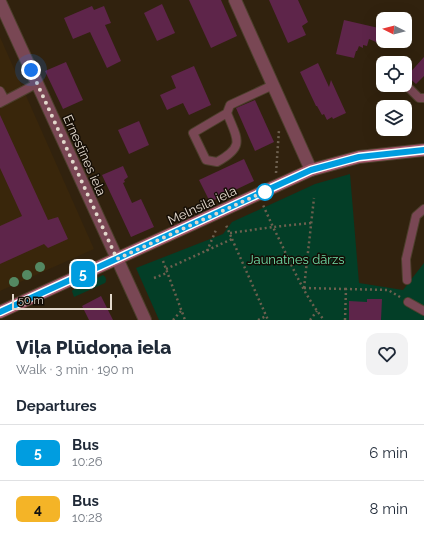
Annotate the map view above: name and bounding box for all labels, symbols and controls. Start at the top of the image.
north arrow [376,12,412,48]
map controls [376,12,412,136]
button: locate [376,56,412,92]
your location [21,60,41,80]
button: layers [376,100,412,136]
street label: Ernestīnes iela [60,112,109,198]
street label: Melnsila iela [165,183,239,228]
unlabelled marker [256,183,274,201]
park label: Jaunatnes dārzs [247,252,345,267]
line badge: 5 [70,261,96,287]
text: 5 [79,266,87,282]
scale bar [12,292,112,311]
text: 50 m [18,294,44,307]
button: heart [366,333,408,375]
text: Viļa Plūdoņa iela [16,336,171,358]
text: Walk · 3 min · 190 m [16,362,134,377]
text: Departures [16,397,97,415]
text: Bus [72,436,99,454]
text: 6 min [369,444,408,462]
text: 5 [34,445,42,461]
text: 10:26 [72,454,103,469]
text: Bus [72,492,99,510]
text: 8 min [369,500,408,518]
text: 4 [34,501,42,517]
text: 10:28 [72,510,102,525]

